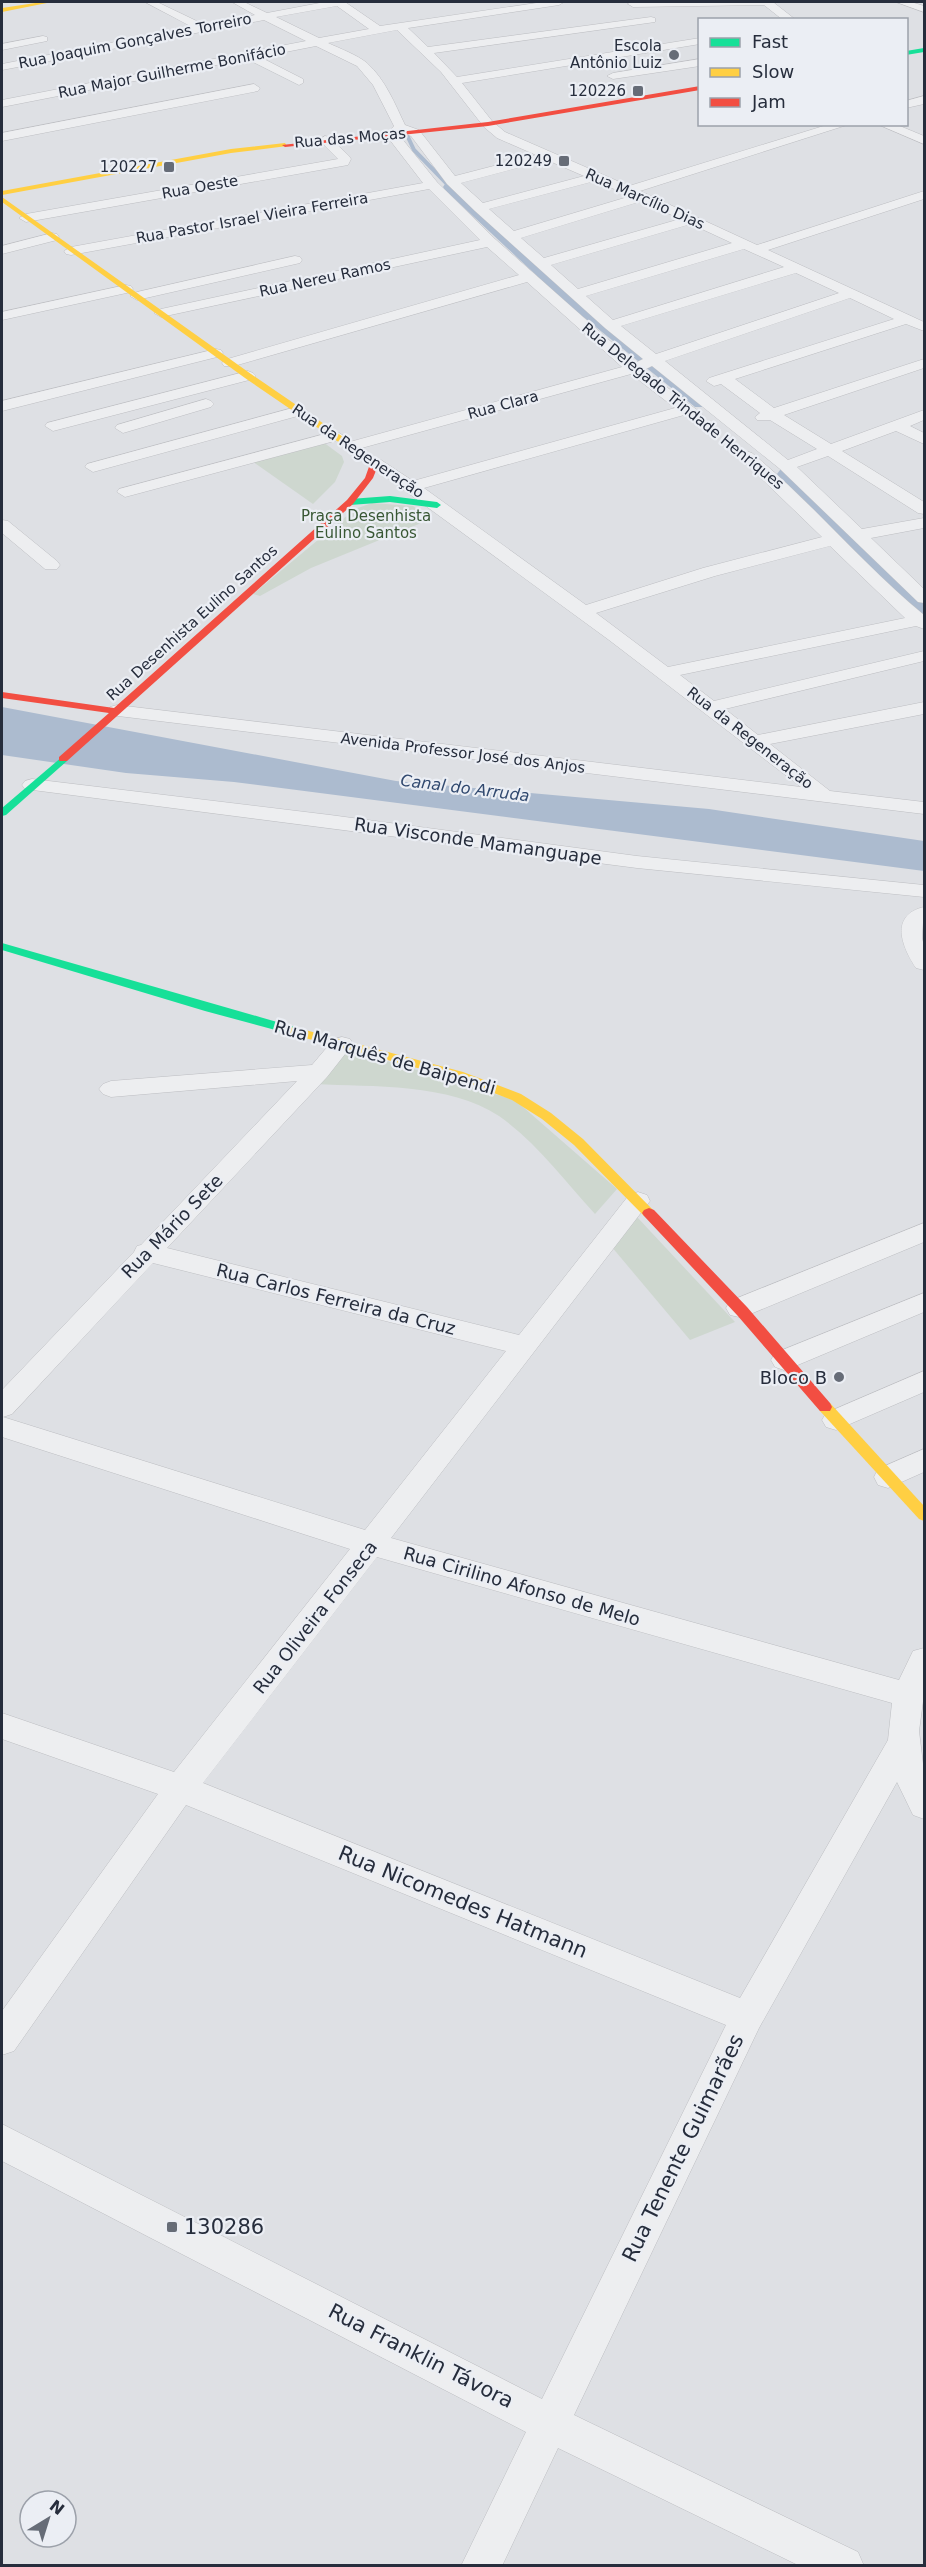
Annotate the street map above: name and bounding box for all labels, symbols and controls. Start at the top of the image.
street label: Rua Joaquim Gonçalves Torreiro [17,10,253,72]
legend [698,18,908,126]
text: Fast [752,31,788,52]
place label: Escola Antônio Luiz [570,37,662,72]
street label: Rua Major Guilherme Bonifácio [57,40,287,102]
marker: Escola Antônio Luiz [667,48,681,62]
text: Slow [752,61,794,82]
place label: 120226 [569,82,626,100]
marker: 120226 [631,84,645,98]
text: Jam [751,91,786,112]
street label: Rua das Moças [293,124,407,152]
place label: 120249 [495,152,552,170]
marker: 120249 [557,154,571,168]
place label: 120227 [100,158,157,176]
marker: 120227 [162,160,176,174]
street label: Rua Marcílio Dias [583,165,708,233]
street label: Rua Oeste [160,171,240,203]
street label: Rua Pastor Israel Vieira Ferreira [134,189,370,247]
street label: Rua Nereu Ramos [258,255,393,301]
street label: Rua Delegado Trindade Henriques [578,319,788,493]
street label: Rua Clara [466,387,540,423]
street label: Rua da Regeneração [289,400,427,502]
park label: Praça Desenhista Eulino Santos [301,507,431,542]
street label: Rua Desenhista Eulino Santos [103,541,281,705]
street label: Rua da Regeneração [683,683,817,793]
street label: Avenida Professor José dos Anjos [340,729,587,777]
water label: Canal do Arruda [399,771,531,805]
street label: Rua Visconde Mamanguape [353,813,603,869]
street label: Rua Marquês de Baipendi [272,1015,498,1099]
street label: Rua Mário Sete [117,1170,227,1282]
street label: Rua Carlos Ferreira da Cruz [214,1259,458,1339]
place label: Bloco B [760,1367,827,1388]
marker: Bloco B [832,1370,846,1384]
street label: Rua Oliveira Fonseca [249,1536,381,1698]
street label: Rua Cirilino Afonso de Melo [401,1542,643,1630]
street label: Rua Nicomedes Hatmann [335,1841,591,1963]
street label: Rua Tenente Guimarães [617,2030,749,2266]
place label: 130286 [184,2215,264,2239]
marker: 130286 [165,2220,179,2234]
street label: Rua Franklin Távora [324,2299,518,2413]
north arrow [18,2489,78,2549]
text: N [46,2496,68,2519]

